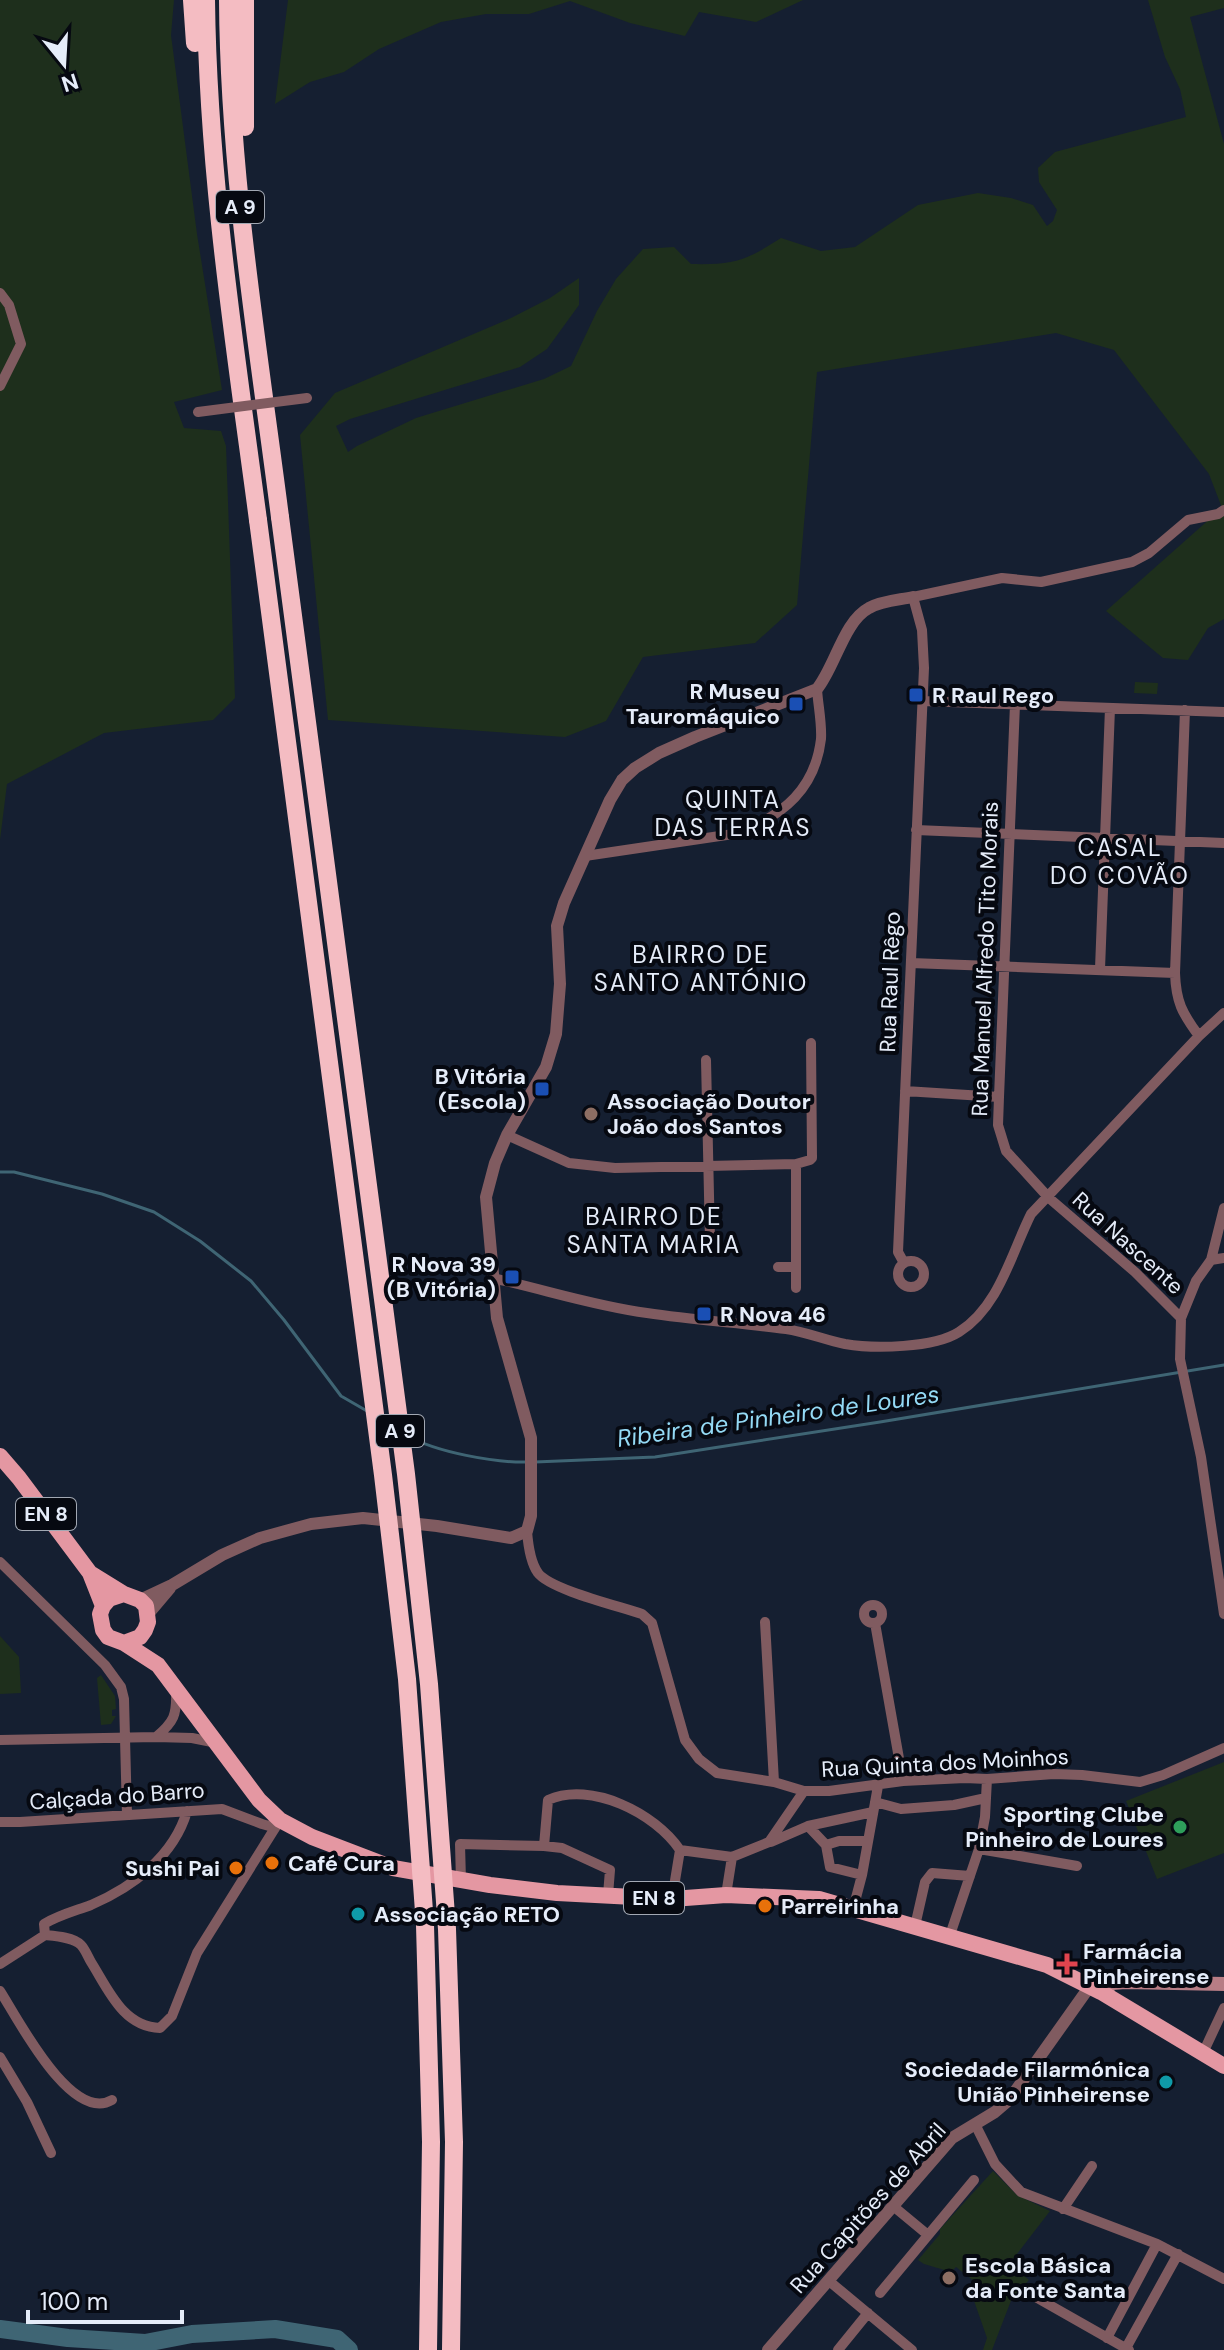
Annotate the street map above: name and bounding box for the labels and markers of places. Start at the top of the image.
place label: R Museu Tauromáquico [626,677,780,731]
place label: R Raul Rego [932,681,1054,710]
marker: R Raul Rego [907,686,925,704]
marker: R Museu Tauromáquico [787,695,805,713]
place label: B Vitória (Escola) [435,1062,526,1116]
marker: B Vitória (Escola) [533,1080,551,1098]
place label: Associação Doutor João dos Santos [607,1087,811,1141]
marker: Associação Doutor João dos Santos [582,1105,600,1123]
place label: R Nova 39 (B Vitória) [387,1250,496,1304]
marker: R Nova 39 (B Vitória) [503,1268,521,1286]
place label: R Nova 46 [720,1300,826,1329]
marker: R Nova 46 [695,1305,713,1323]
place label: Sporting Clube Pinheiro de Loures [965,1800,1164,1854]
marker: Sporting Clube Pinheiro de Loures [1171,1818,1189,1836]
place label: Café Cura [288,1849,395,1878]
place label: Sushi Pai [125,1854,220,1883]
marker: Café Cura [263,1854,281,1872]
marker: Sushi Pai [227,1859,245,1877]
place label: Parreirinha [781,1892,899,1921]
marker: Parreirinha [756,1897,774,1915]
place label: Associação RETO [374,1900,560,1929]
marker: Associação RETO [349,1905,367,1923]
place label: Farmácia Pinheirense [1083,1937,1210,1991]
marker: Farmácia Pinheirense [1058,1955,1076,1973]
place label: Sociedade Filarmónica União Pinheirense [905,2055,1150,2109]
marker: Sociedade Filarmónica União Pinheirense [1157,2073,1175,2091]
place label: Escola Básica da Fonte Santa [965,2251,1126,2305]
marker: Escola Básica da Fonte Santa [940,2269,958,2287]

